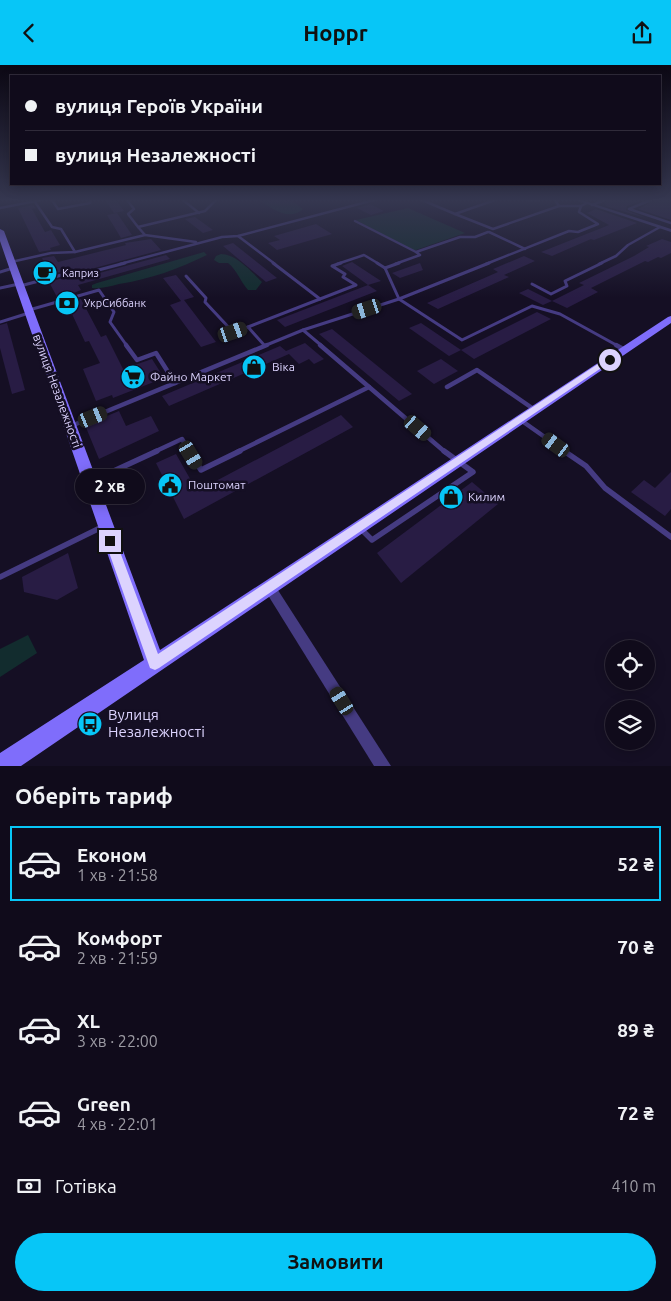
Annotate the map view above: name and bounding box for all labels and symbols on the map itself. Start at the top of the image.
cafe icon: Каприз [32,260,58,286]
place label: Каприз [62,267,99,279]
bank icon: УкрСиббанк [54,290,80,316]
place label: УкрСиббанк [84,297,146,309]
car [350,297,383,321]
car [216,320,249,344]
street label: вулиця Незалежності [31,332,84,449]
route start [599,349,621,371]
shop icon: Віка [241,354,267,380]
place label: Віка [272,360,295,373]
supermarket icon: Файно Маркет [120,364,146,390]
place label: Файно Маркет [150,370,233,383]
car [76,404,109,430]
car [401,412,434,444]
car [539,430,572,460]
car [176,438,205,472]
callout: 2 хв [75,469,145,503]
public building icon: Поштомат [157,472,183,498]
place label: Поштомат [188,478,246,491]
shop icon: Килим [438,484,464,510]
place label: Килим [468,490,505,503]
route end [99,530,121,552]
car [327,684,356,718]
place label: Вулиця Незалежності [108,706,205,740]
bus stop icon: Вулиця Незалежності [77,711,103,737]

